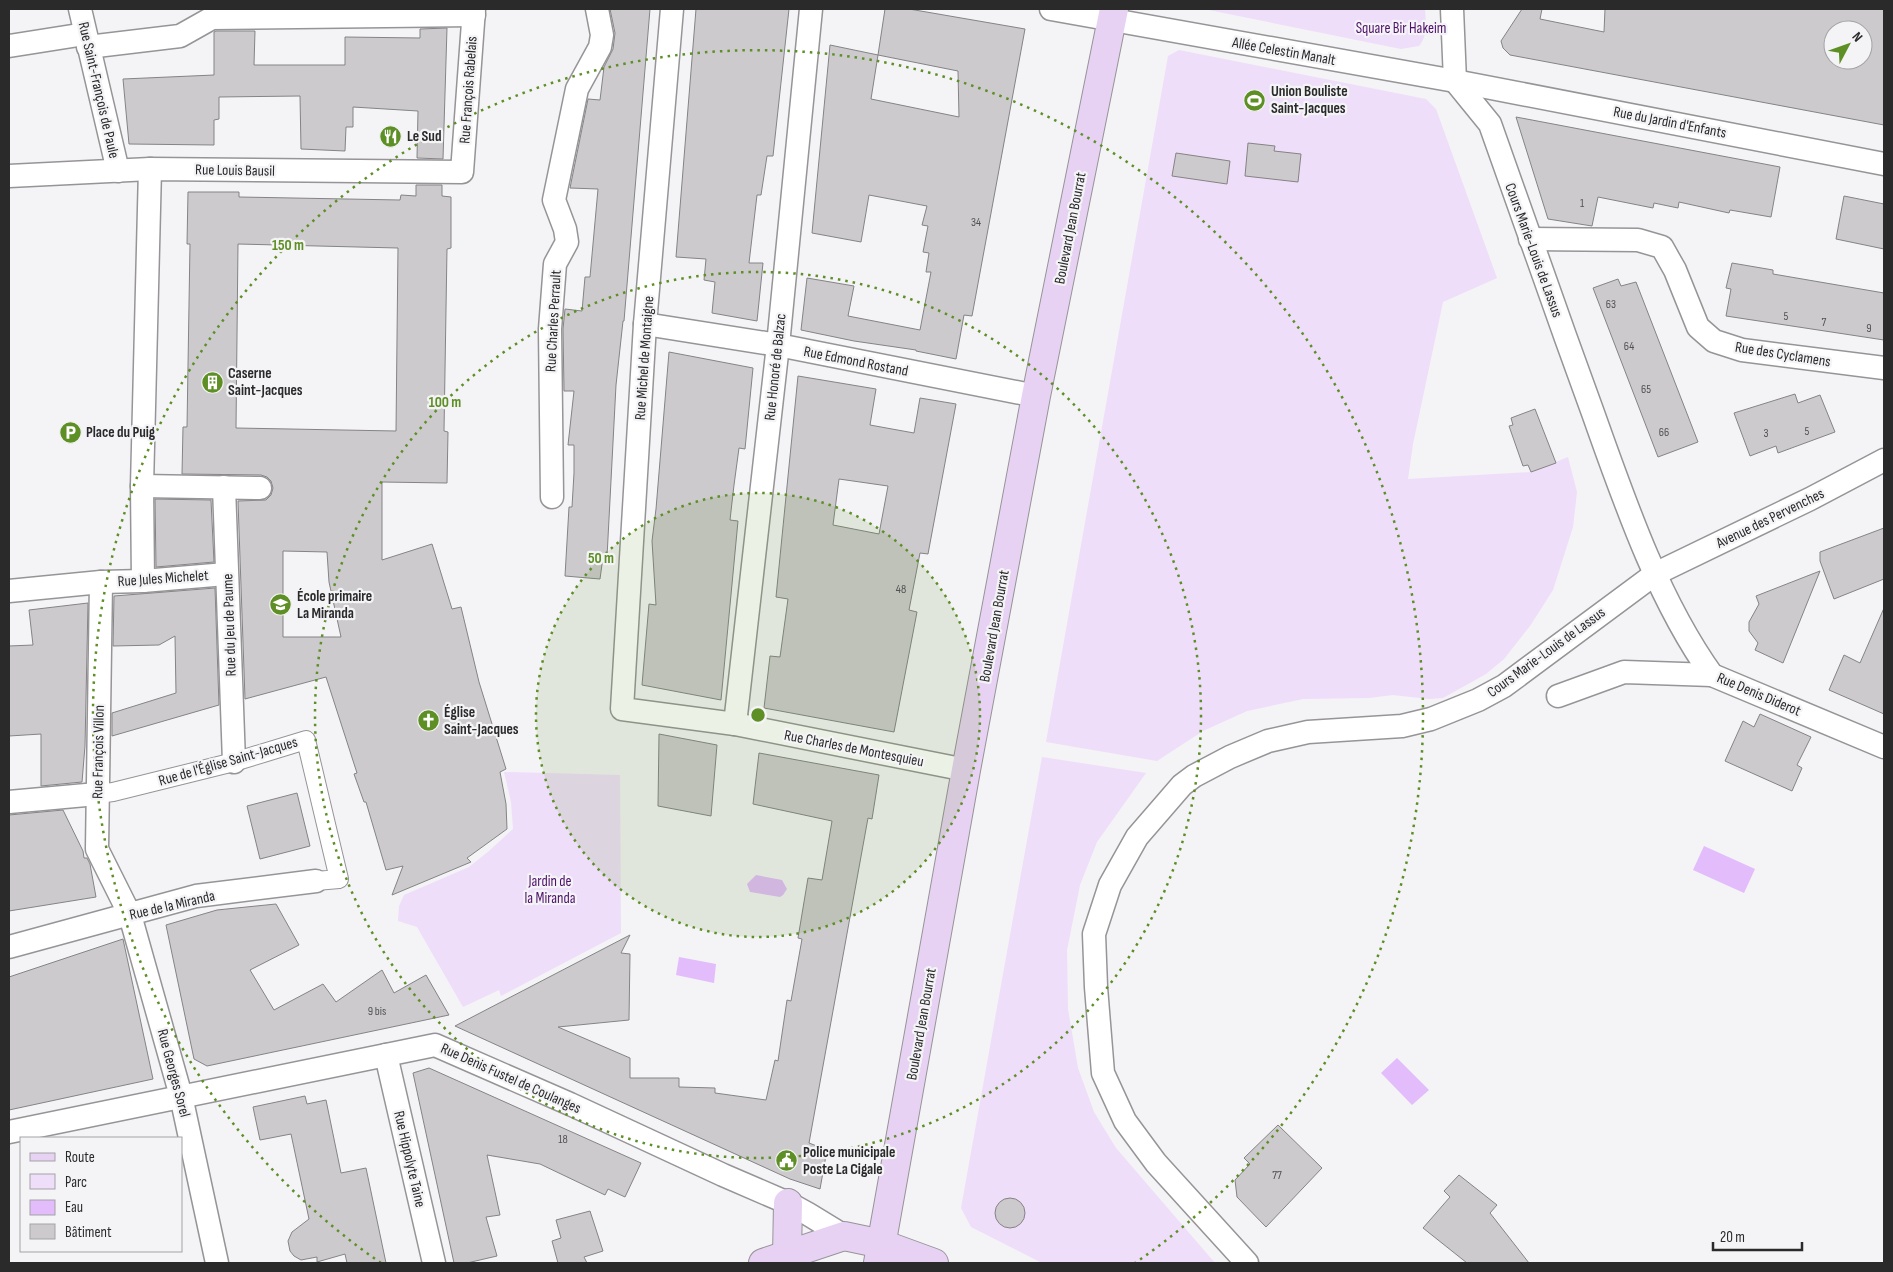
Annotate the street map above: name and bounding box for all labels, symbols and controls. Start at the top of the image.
park label: Square Bir Hakeim [1356,19,1446,38]
street label: Rue Saint-François de Paule [74,20,123,160]
north arrow [1823,20,1873,70]
text: N [1849,28,1866,45]
street label: Allée Celestin Manalt [1230,33,1337,70]
street label: Rue François Rabelais [455,36,482,144]
place label: Union Bouliste Saint-Jacques [1271,82,1348,118]
sports icon: Union Bouliste Saint-Jacques [1243,88,1267,112]
street label: Rue du Jardin d'Enfants [1612,102,1728,143]
restaurant icon: Le Sud [379,124,403,148]
place label: Le Sud [407,127,441,146]
street label: Rue Louis Bausil [195,160,275,181]
street label: Boulevard Jean Bourrat [1050,170,1091,286]
street label: Cours Marie-Louis de Lassus [1500,180,1567,320]
house number: 1 [1580,196,1585,211]
house number: 34 [971,215,981,230]
text: 150 m [272,236,304,255]
street label: Rue Charles Perrault [541,269,566,373]
street label: Rue Michel de Montaigne [631,295,658,421]
house number: 63 [1606,297,1616,312]
house number: 5 [1784,309,1789,324]
street label: Rue Honoré de Balzac [760,313,791,422]
house number: 7 [1822,315,1827,330]
house number: 9 [1866,321,1872,336]
street label: Rue des Cyclamens [1734,338,1832,371]
house number: 64 [1624,339,1634,354]
street label: Rue Edmond Rostand [802,342,910,381]
place label: Caserne Saint-Jacques [228,364,303,400]
building icon: Caserne Saint-Jacques [200,370,224,394]
house number: 65 [1641,382,1651,397]
text: 100 m [429,393,461,412]
parking icon: Place du Puig [58,420,82,444]
place label: Place du Puig [86,423,156,442]
house number: 5 [1805,424,1810,439]
house number: 66 [1659,425,1669,440]
house number: 3 [1763,426,1769,441]
street label: Avenue des Pervenches [1712,484,1827,553]
text: 50 m [588,549,614,568]
street label: Rue Jules Michelet [117,566,210,591]
street label: Boulevard Jean Bourrat [975,568,1014,684]
street label: Rue du Jeu de Paume [218,573,241,677]
house number: 48 [896,582,906,597]
place label: École primaire La Miranda [297,587,372,623]
school or university icon: École primaire La Miranda [269,593,293,617]
street label: Cours Marie-Louis de Lassus [1483,603,1609,702]
street label: Rue Denis Diderot [1714,668,1804,721]
place label: Église Saint-Jacques [444,703,519,739]
street label: Rue François Villon [88,705,109,799]
centre of rings [749,706,767,724]
church icon: Église Saint-Jacques [416,709,440,733]
street label: Rue Charles de Montesquieu [783,726,925,771]
street label: Rue de l'Église Saint-Jacques [156,733,300,790]
park label: Jardin de la Miranda [525,872,576,908]
street label: Rue de la Miranda [127,886,217,925]
street label: Boulevard Jean Bourrat [902,966,941,1082]
house number: 9 bis [368,1004,386,1019]
street label: Rue Georges Sorel [153,1027,194,1119]
street label: Rue Denis Fustel de Coulanges [438,1039,584,1118]
street label: Rue Hippolyte Taine [389,1109,430,1209]
house number: 18 [558,1132,568,1147]
legend [20,1137,182,1252]
place label: Police municipale Poste La Cigale [803,1143,895,1179]
text: Route [65,1148,95,1167]
public building icon: Police municipale Poste La Cigale [775,1149,799,1173]
house number: 77 [1272,1168,1282,1183]
text: Parc [65,1173,87,1192]
text: Eau [65,1198,83,1217]
scale bar [1713,1220,1802,1252]
text: Bâtiment [65,1223,112,1242]
text: 20 m [1720,1228,1745,1247]

